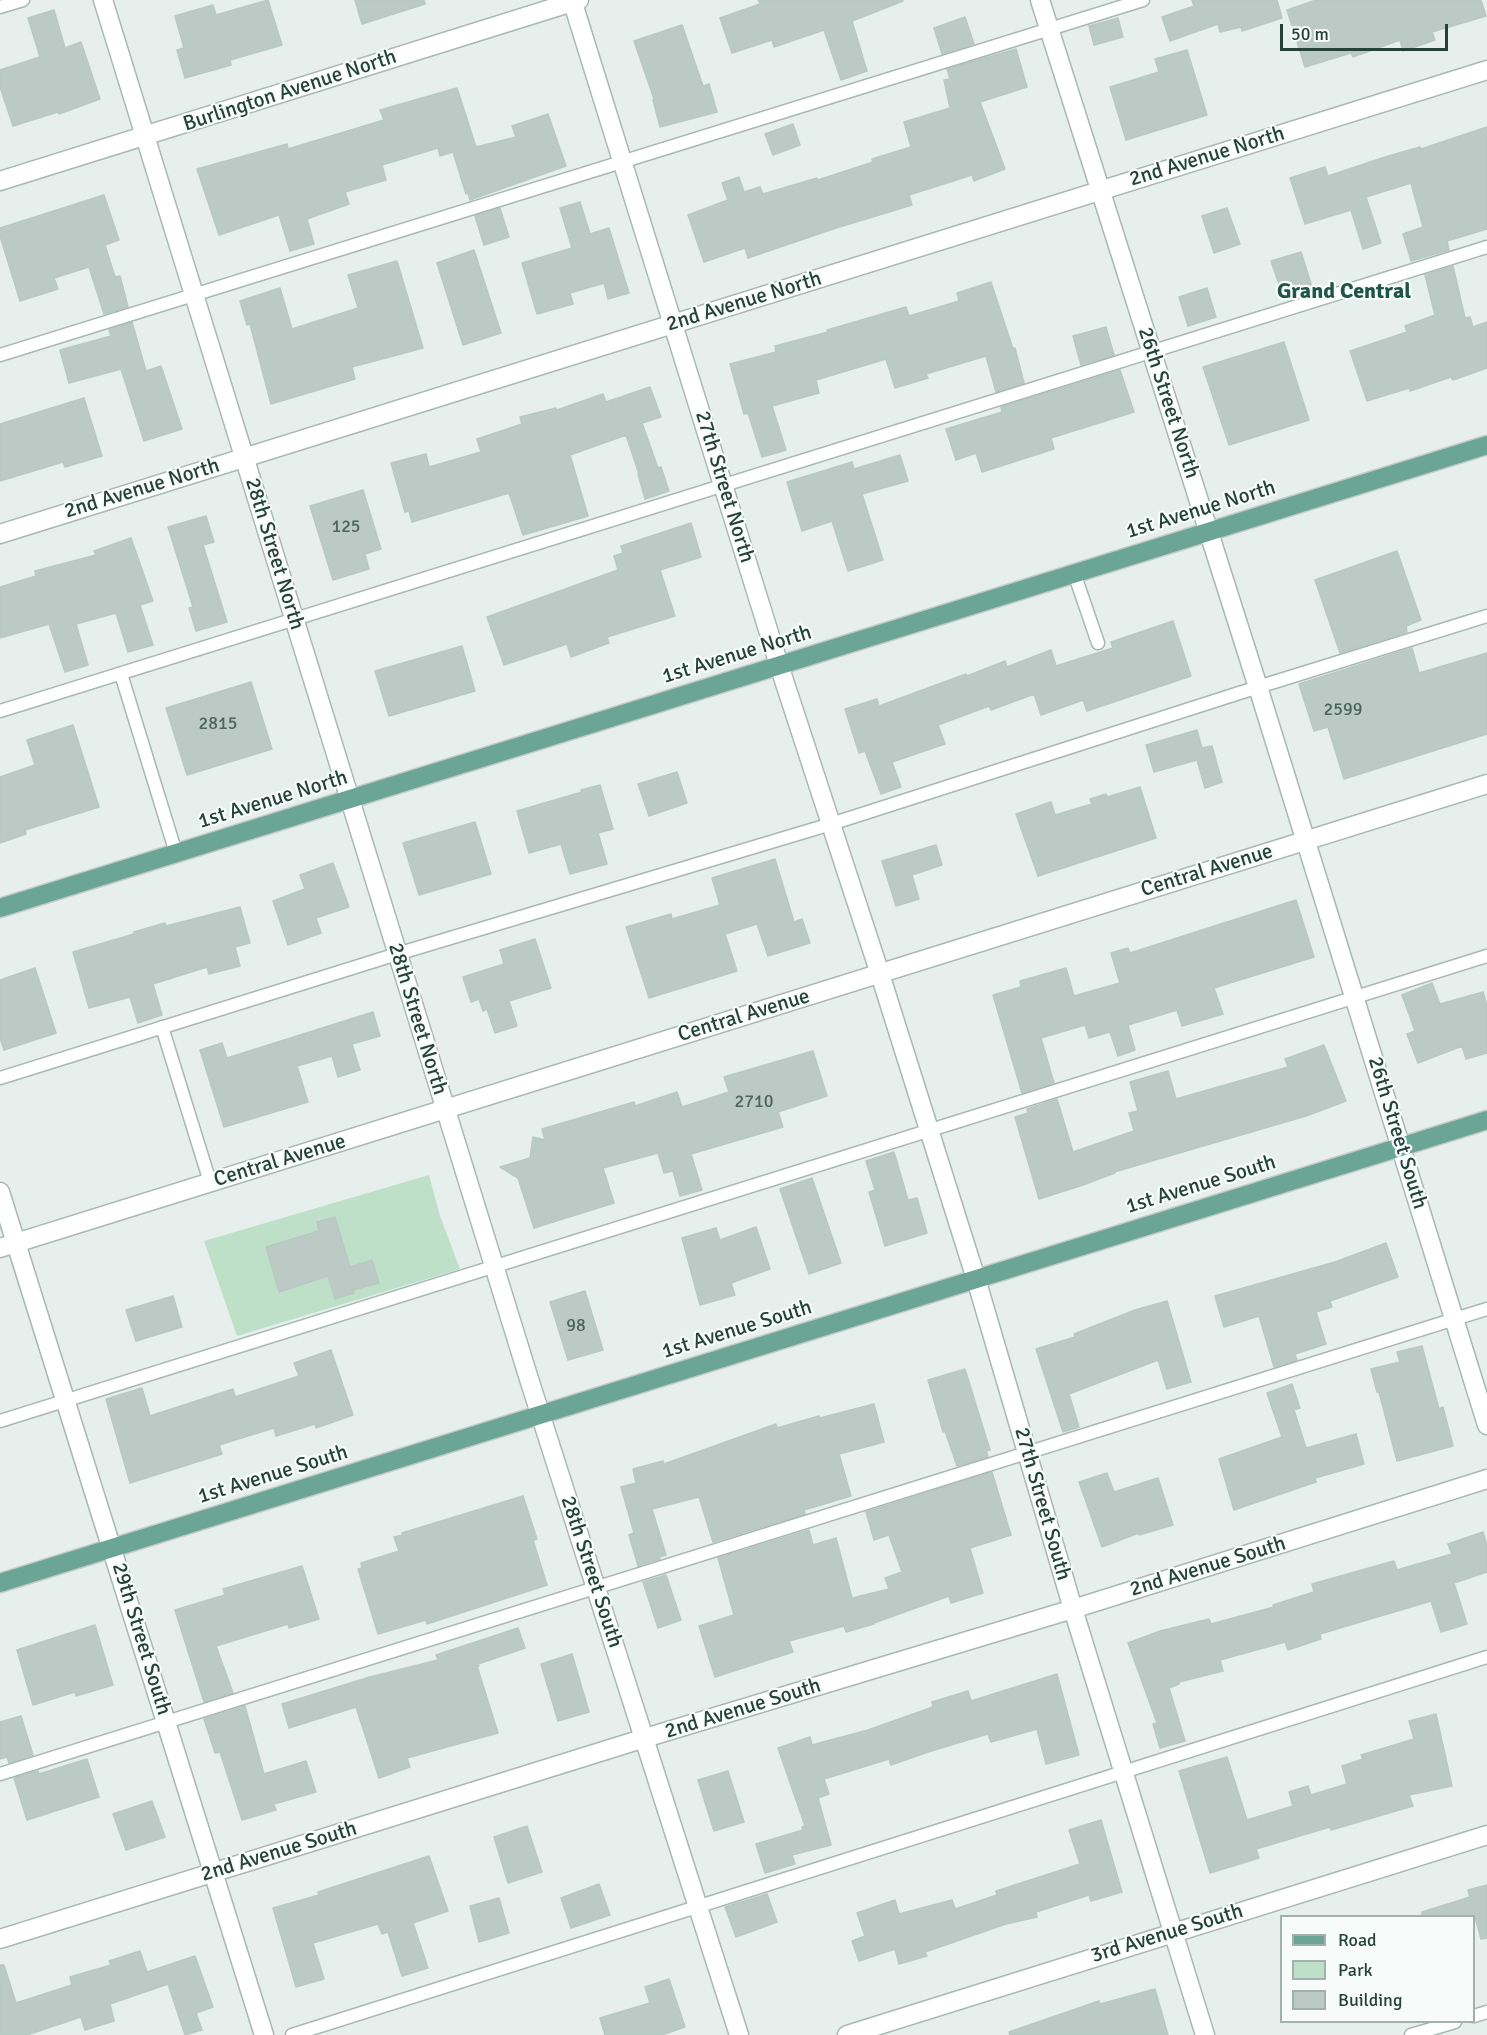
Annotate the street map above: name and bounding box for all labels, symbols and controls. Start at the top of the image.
scale bar [1283,12,1451,50]
text: 50 m [1291,23,1329,45]
street label: Burlington Avenue North [180,45,400,137]
street label: 2nd Avenue North [1126,121,1288,193]
street label: 2nd Avenue North [663,266,825,338]
district label: Grand Central [1277,279,1411,305]
street label: 26th Street North [1132,324,1204,482]
street label: 27th Street North [689,408,759,566]
street label: 2nd Avenue North [61,453,223,525]
street label: 28th Street North [239,475,309,633]
street label: 1st Avenue North [1123,475,1279,545]
house number: 125 [331,516,361,538]
street label: 1st Avenue North [659,620,815,690]
house number: 2599 [1324,699,1362,721]
house number: 2815 [199,713,237,735]
street label: 1st Avenue North [195,765,351,835]
street label: Central Avenue [1138,839,1276,903]
street label: 28th Street North [382,940,452,1098]
street label: Central Avenue [675,984,813,1048]
street label: 26th Street South [1362,1054,1432,1212]
house number: 2710 [735,1091,773,1113]
street label: Central Avenue [211,1129,349,1193]
street label: 1st Avenue South [1123,1150,1279,1220]
street label: 1st Avenue South [659,1295,815,1365]
house number: 98 [566,1315,586,1337]
street label: 27th Street South [1008,1424,1076,1584]
street label: 1st Avenue South [195,1440,351,1510]
street label: 28th Street South [555,1493,627,1651]
street label: 2nd Avenue South [1127,1531,1289,1603]
street label: 29th Street South [106,1560,176,1718]
street label: 2nd Avenue South [662,1673,824,1745]
street label: 2nd Avenue South [198,1816,360,1888]
street label: 3rd Avenue South [1088,1899,1246,1969]
legend [1280,1915,1475,2023]
text: Road [1338,1929,1377,1951]
text: Park [1338,1959,1373,1981]
text: Building [1338,1989,1402,2011]

